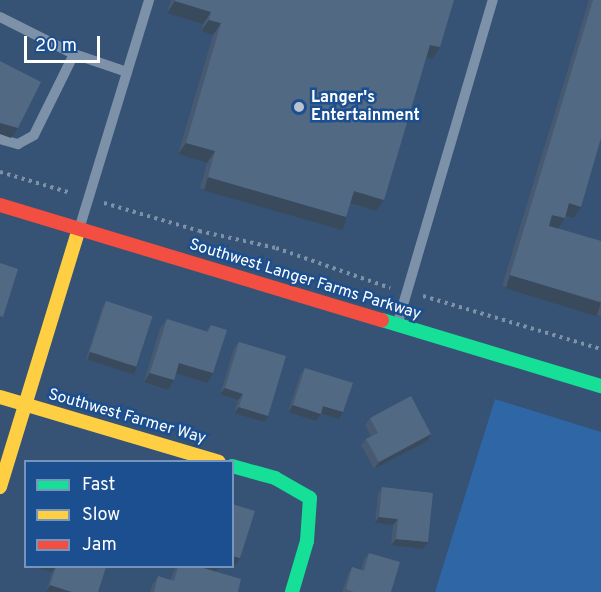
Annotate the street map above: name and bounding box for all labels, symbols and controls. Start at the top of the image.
scale bar [27,24,104,62]
text: 20 m [35,35,77,58]
place label: Langer's Entertainment [311,88,420,126]
marker: Langer's Entertainment [292,100,306,114]
street label: Southwest Langer Farms Parkway [187,236,423,324]
street label: Southwest Farmer Way [46,385,208,449]
legend [24,460,234,568]
text: Fast [82,474,115,497]
text: Slow [82,504,120,527]
text: Jam [82,534,117,557]

